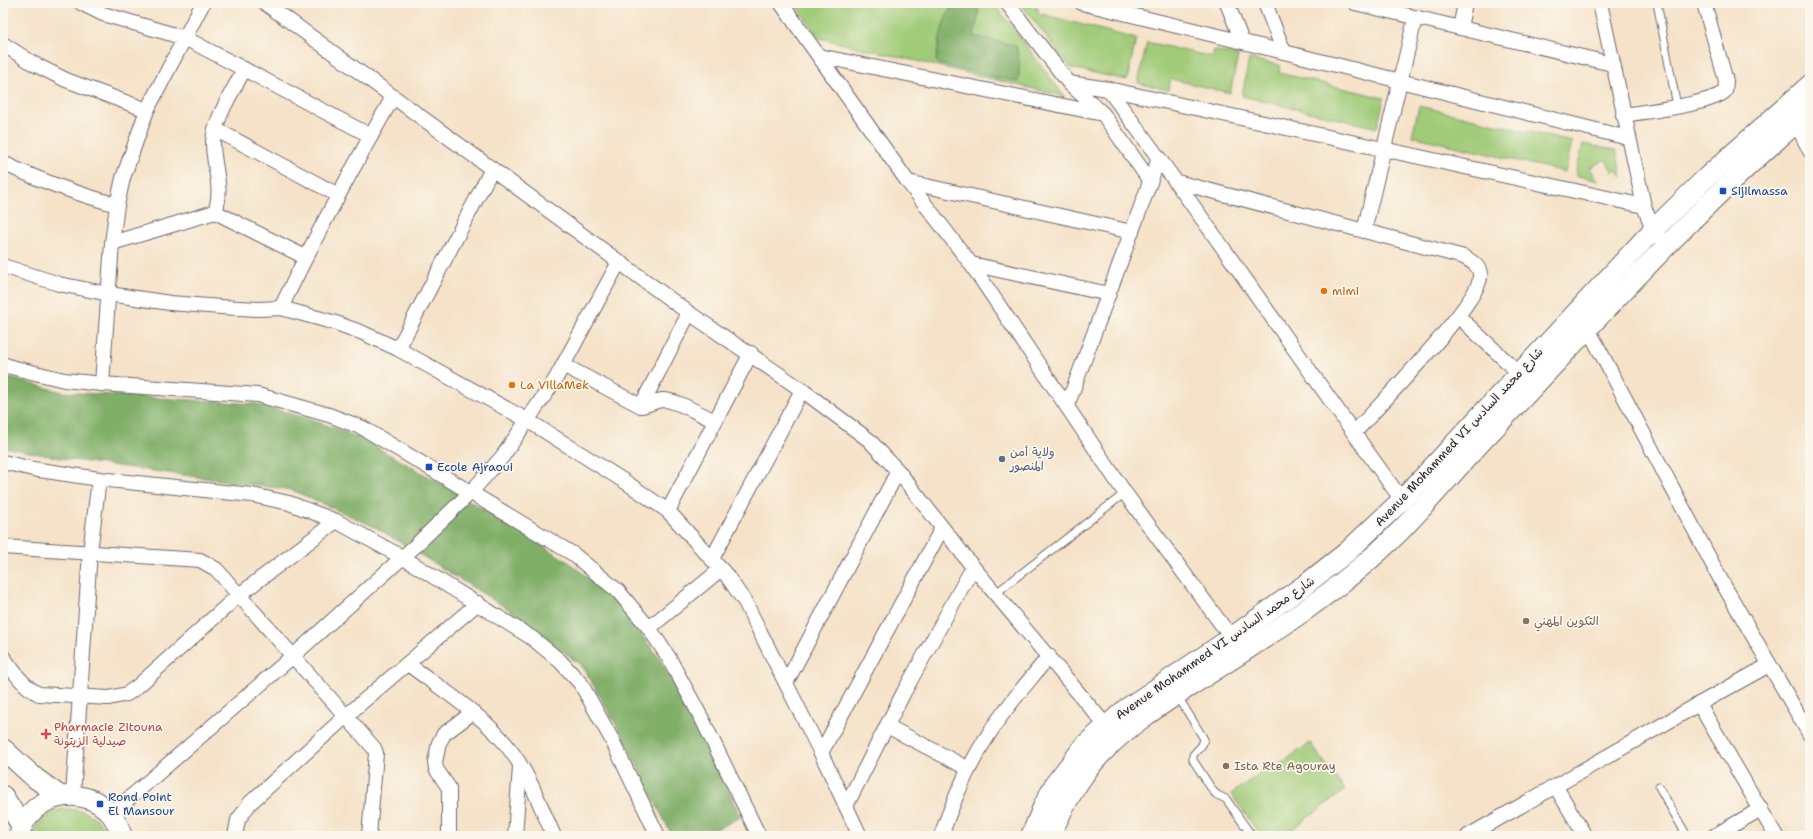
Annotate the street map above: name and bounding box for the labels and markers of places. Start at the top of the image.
place label: Sijilmassa [1731,183,1788,199]
marker: Sijilmassa [1718,186,1728,196]
place label: mimi [1332,283,1359,299]
marker: mimi [1319,286,1329,296]
place label: La VillaMek [520,377,589,393]
marker: La VillaMek [507,380,517,390]
place label: ولاية أمن المنصور [1009,444,1055,474]
marker: ولاية أمن المنصور [997,454,1007,464]
place label: Ecole Ajraoui [437,459,513,475]
marker: Ecole Ajraoui [424,462,434,472]
place label: التكوين المهني [1534,613,1599,632]
marker: التكوين المهني [1521,616,1531,626]
place label: Pharmacie Zitouna صيدلية الزيتونة [54,719,163,749]
marker: Pharmacie Zitouna صيدلية الزيتونة [41,729,51,739]
place label: Ista Rte Agouray [1234,758,1336,774]
marker: Ista Rte Agouray [1221,761,1231,771]
place label: Rond Point El Mansour [108,789,175,819]
marker: Rond Point El Mansour [95,799,105,809]

